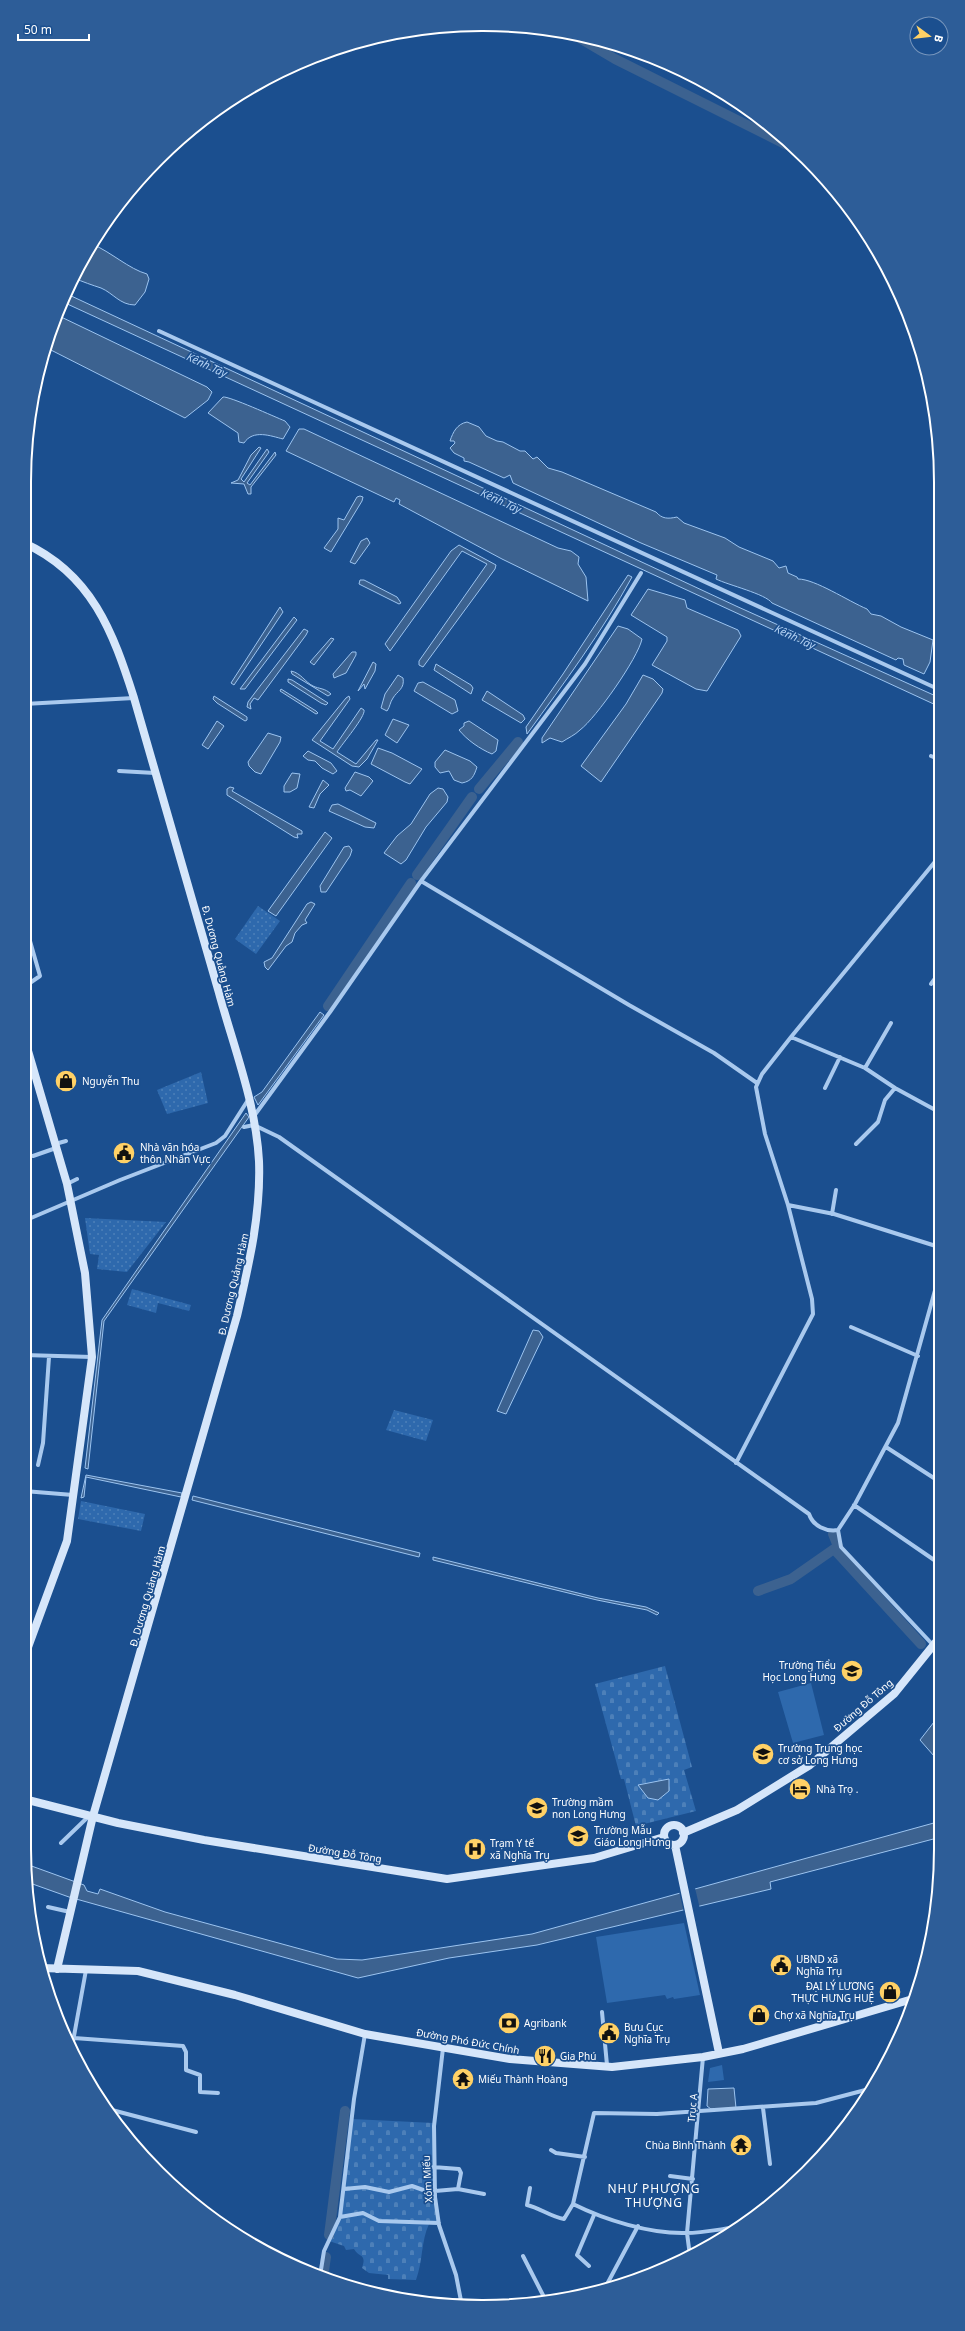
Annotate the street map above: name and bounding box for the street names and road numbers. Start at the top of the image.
street label: Đ. Dương Quảng Hàm [199,904,239,1008]
street label: Đ. Dương Quảng Hàm [214,1232,252,1336]
street label: Đ. Dương Quảng Hàm [126,1544,168,1648]
street label: Đường Đỗ Tông [830,1675,896,1735]
street label: Đường Đỗ Tông [307,1840,383,1866]
street label: Đường Phó Đức Chính [415,2025,521,2057]
street label: Trục A [684,2092,700,2123]
street label: Xóm Miếu [419,2155,435,2203]

